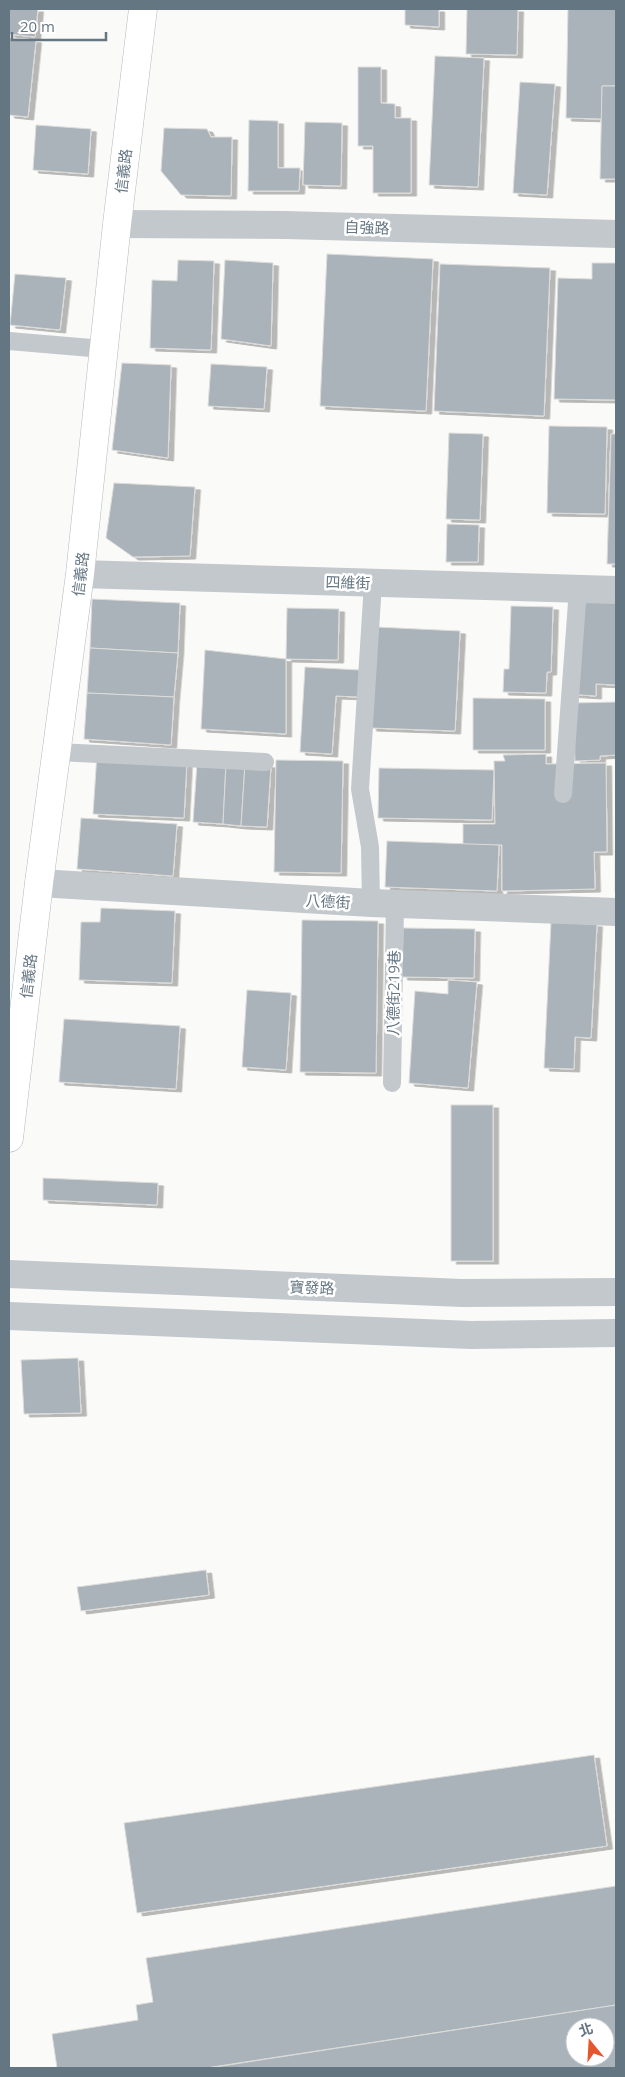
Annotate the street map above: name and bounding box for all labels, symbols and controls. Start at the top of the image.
scale bar [12,10,106,42]
text: 20 m [20,16,55,36]
street label: 信義路 [110,147,136,195]
street label: 自強路 [344,216,390,238]
street label: 信義路 [67,550,93,598]
street label: 四維街 [325,571,371,593]
street label: 八德街 [305,890,351,912]
street label: 八德街219巷 [382,950,404,1036]
street label: 信義路 [15,952,41,1000]
street label: 寶發路 [289,1276,335,1298]
north arrow [565,2017,615,2067]
text: 北 [576,2018,595,2040]

